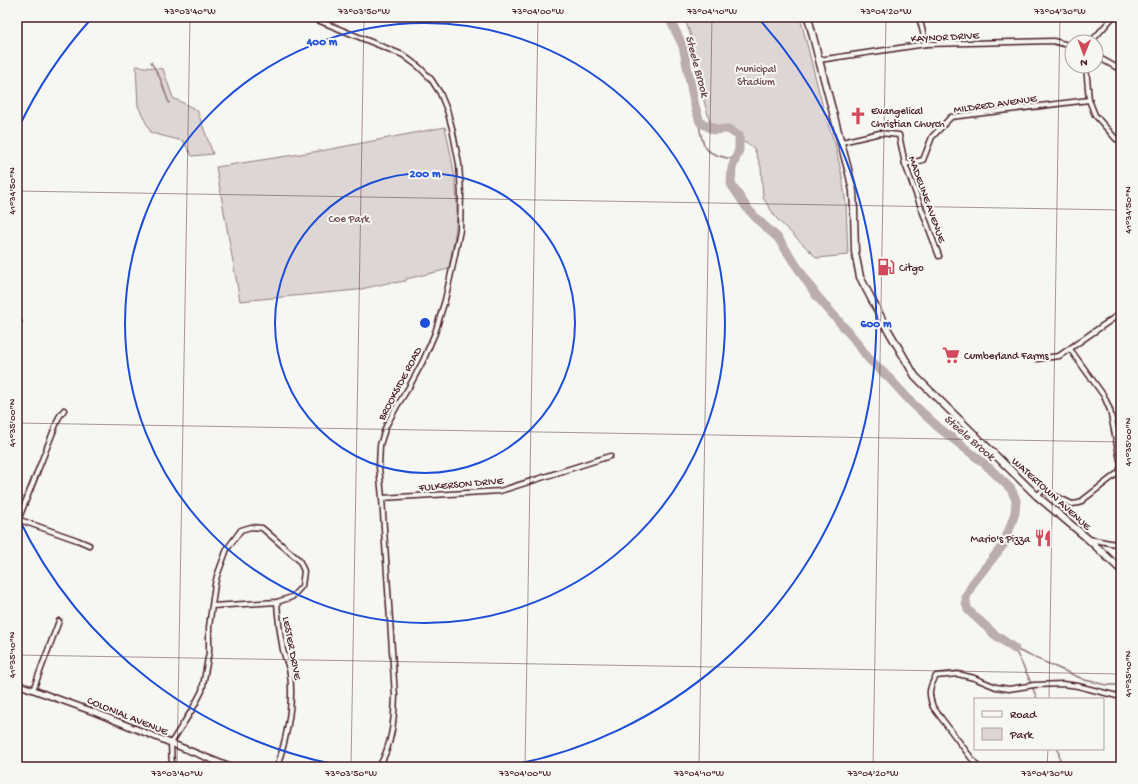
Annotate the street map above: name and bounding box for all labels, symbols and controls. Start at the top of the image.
text: 73°03'40"W [163,6,216,18]
text: 73°03'50"W [337,6,390,18]
text: 73°04'00"W [511,6,564,18]
text: 73°04'10"W [686,6,738,18]
text: 73°04'20"W [859,6,912,18]
text: 73°04'30"W [1033,6,1086,18]
street label: KAYNOR DRIVE [911,30,981,46]
water label: Steele Brook [681,34,711,100]
north arrow [1064,34,1104,74]
text: 400 m [306,36,338,50]
text: N [1080,56,1088,68]
park label: Municipal Stadium [736,64,777,89]
street label: MILDRED AVENUE [953,93,1039,117]
church icon: Evangelical Christian Church [848,106,868,126]
place label: Evangelical Christian Church [871,106,945,131]
street label: MADELINE AVENUE [905,155,948,246]
text: 41°34'50"N [7,167,19,215]
text: 200 m [410,168,441,182]
text: 41°34'50"N [1123,186,1135,234]
park label: Coe Park [329,214,371,226]
fuel station icon: Citgo [876,257,896,277]
place label: Citgo [899,263,924,275]
centre of rings [418,316,432,330]
text: 600 m [860,318,892,332]
street label: BROOKSIDE ROAD [376,345,425,423]
supermarket icon: Cumberland Farms [941,345,961,365]
place label: Cumberland Farms [964,351,1050,363]
text: 41°35'00"N [7,398,19,447]
water label: Steele Brook [940,413,998,465]
text: 41°35'00"N [1123,417,1135,466]
street label: WATERTOWN AVENUE [1009,456,1094,534]
street label: FULKERSON DRIVE [417,475,505,495]
restaurant icon: Mario's Pizza [1033,528,1053,548]
place label: Mario's Pizza [971,534,1031,546]
street label: LESTER DRIVE [279,616,303,682]
text: 41°35'10"N [7,631,19,678]
text: 41°35'10"N [1123,650,1135,697]
street label: COLONIAL AVENUE [85,695,170,739]
legend [974,698,1104,750]
text: Road [1010,709,1037,723]
text: Park [1009,729,1035,743]
text: 73°03'40"W [150,768,203,780]
text: 73°03'50"W [324,768,377,780]
text: 73°04'00"W [498,768,551,780]
text: 73°04'10"W [673,768,725,780]
text: 73°04'20"W [846,768,899,780]
text: 73°04'30"W [1020,768,1073,780]

